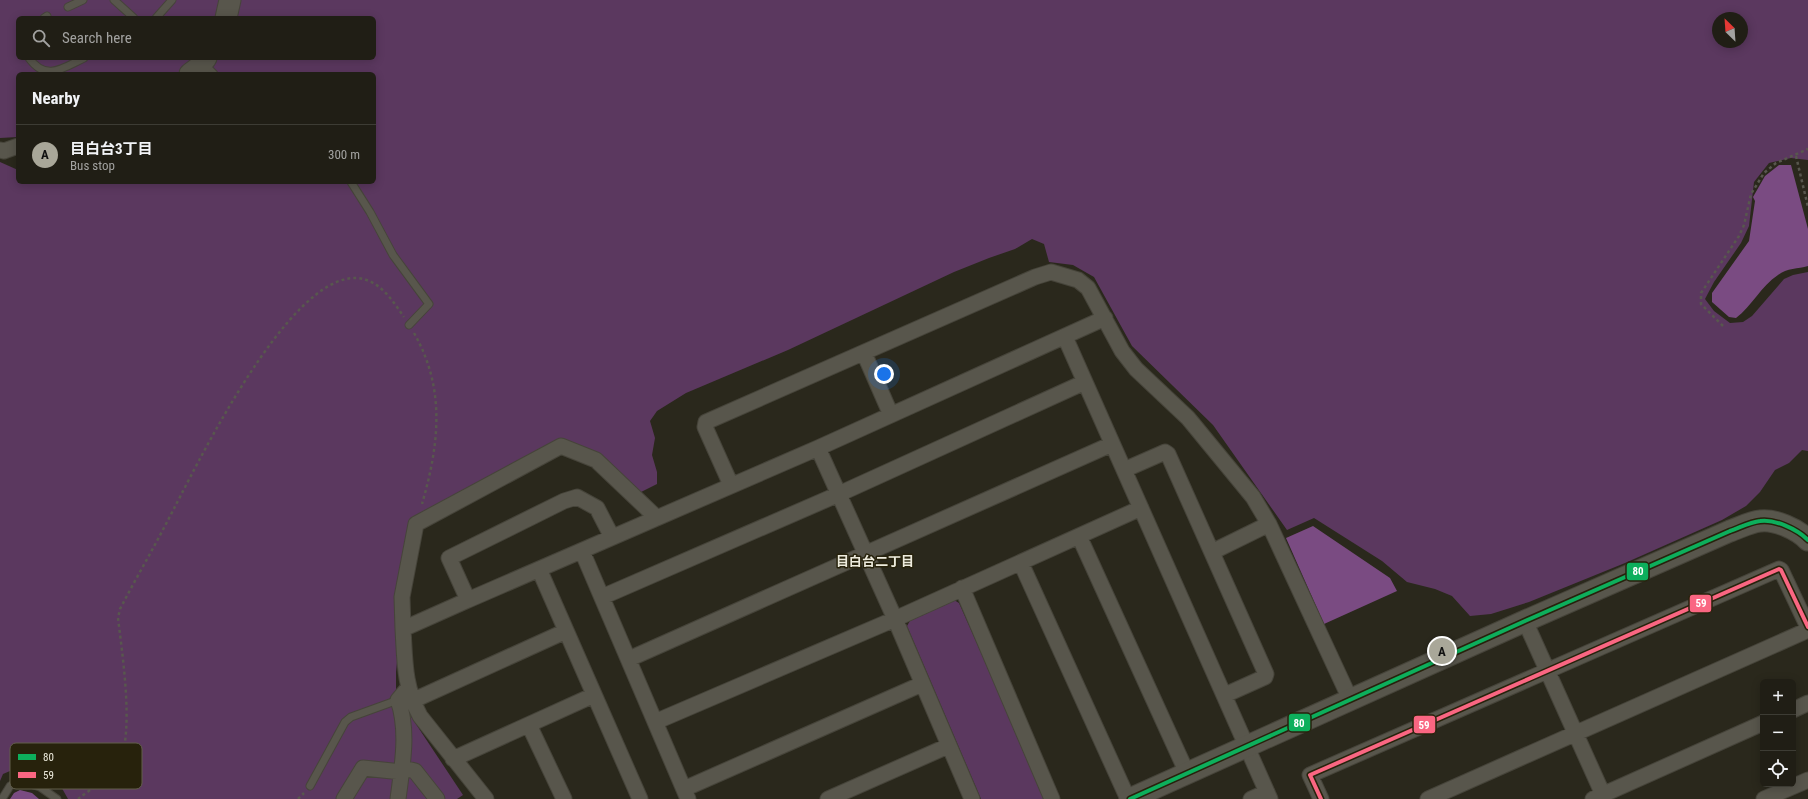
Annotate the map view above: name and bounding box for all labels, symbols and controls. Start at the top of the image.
north arrow [1712,12,1748,48]
search box [16,16,376,60]
icon: search [30,27,52,49]
text: Search here [62,29,132,47]
text: Nearby [32,88,80,108]
text: 目白台3丁目 [70,140,153,158]
text: A [41,147,49,162]
text: 300 m [328,147,360,162]
text: Bus stop [70,158,115,173]
your location [874,364,894,384]
district label: 目白台二丁目 [836,554,914,569]
line badge: 80 [1626,562,1649,581]
text: 80 [1632,565,1644,578]
line badge: 59 [1689,594,1712,613]
text: 59 [1695,597,1707,610]
pin: A [1429,636,1455,666]
map controls [1760,679,1796,787]
button: + [1760,679,1796,715]
line badge: 80 [1288,713,1311,732]
line badge: 59 [1413,715,1436,734]
button: − [1760,715,1796,751]
text: 80 [1293,717,1305,730]
text: 59 [1418,719,1430,732]
legend [10,743,142,789]
text: 80 [43,751,54,764]
button: locate [1760,751,1796,787]
text: 59 [43,769,54,782]

